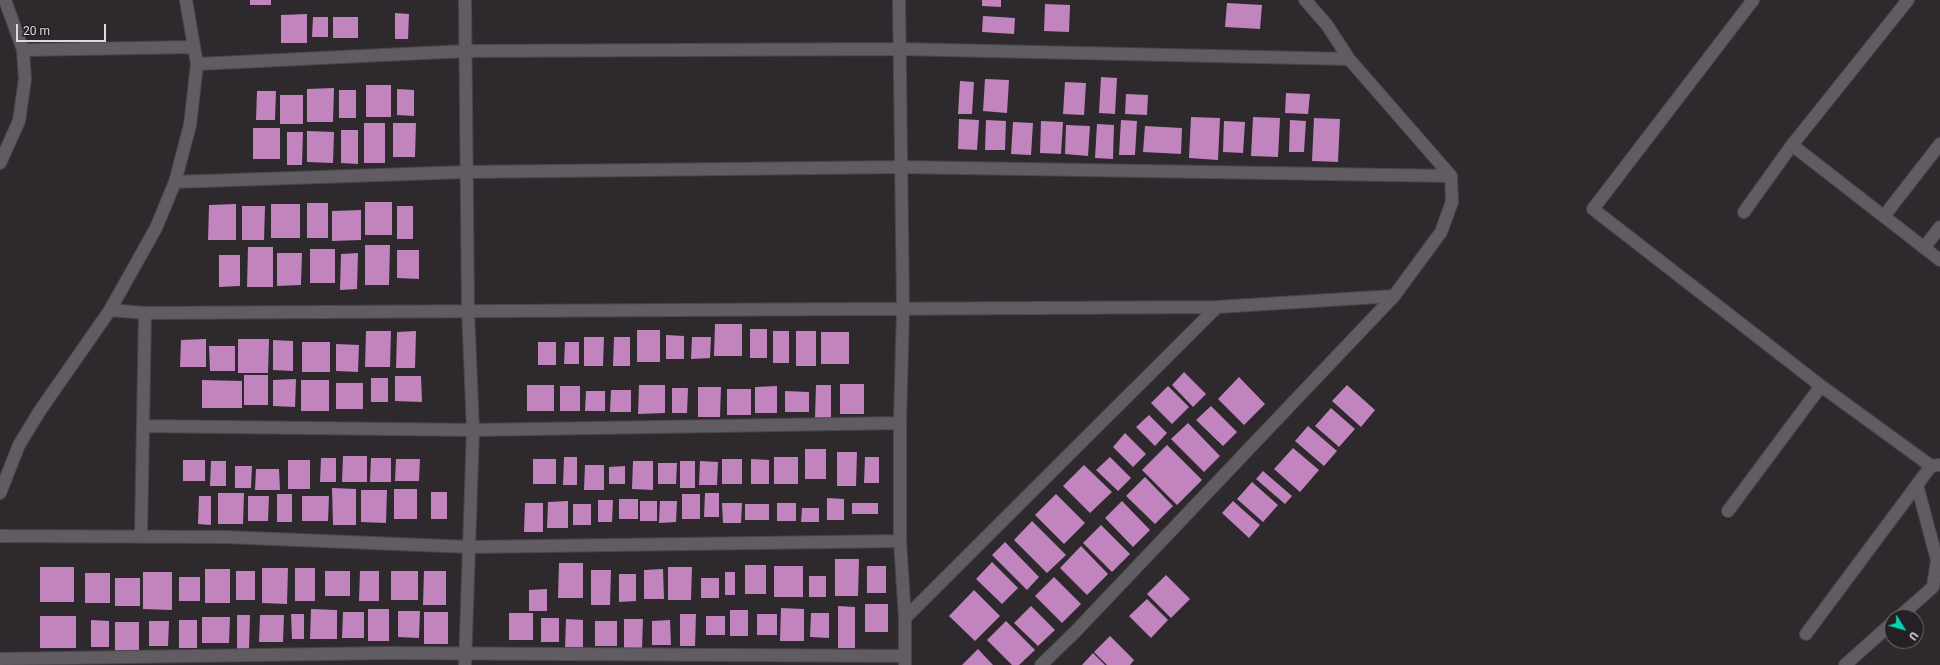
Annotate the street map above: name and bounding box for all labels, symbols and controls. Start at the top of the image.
scale bar [18,16,108,42]
text: 20 m [23,24,50,38]
north arrow [1884,609,1924,649]
text: U [1906,629,1921,643]

